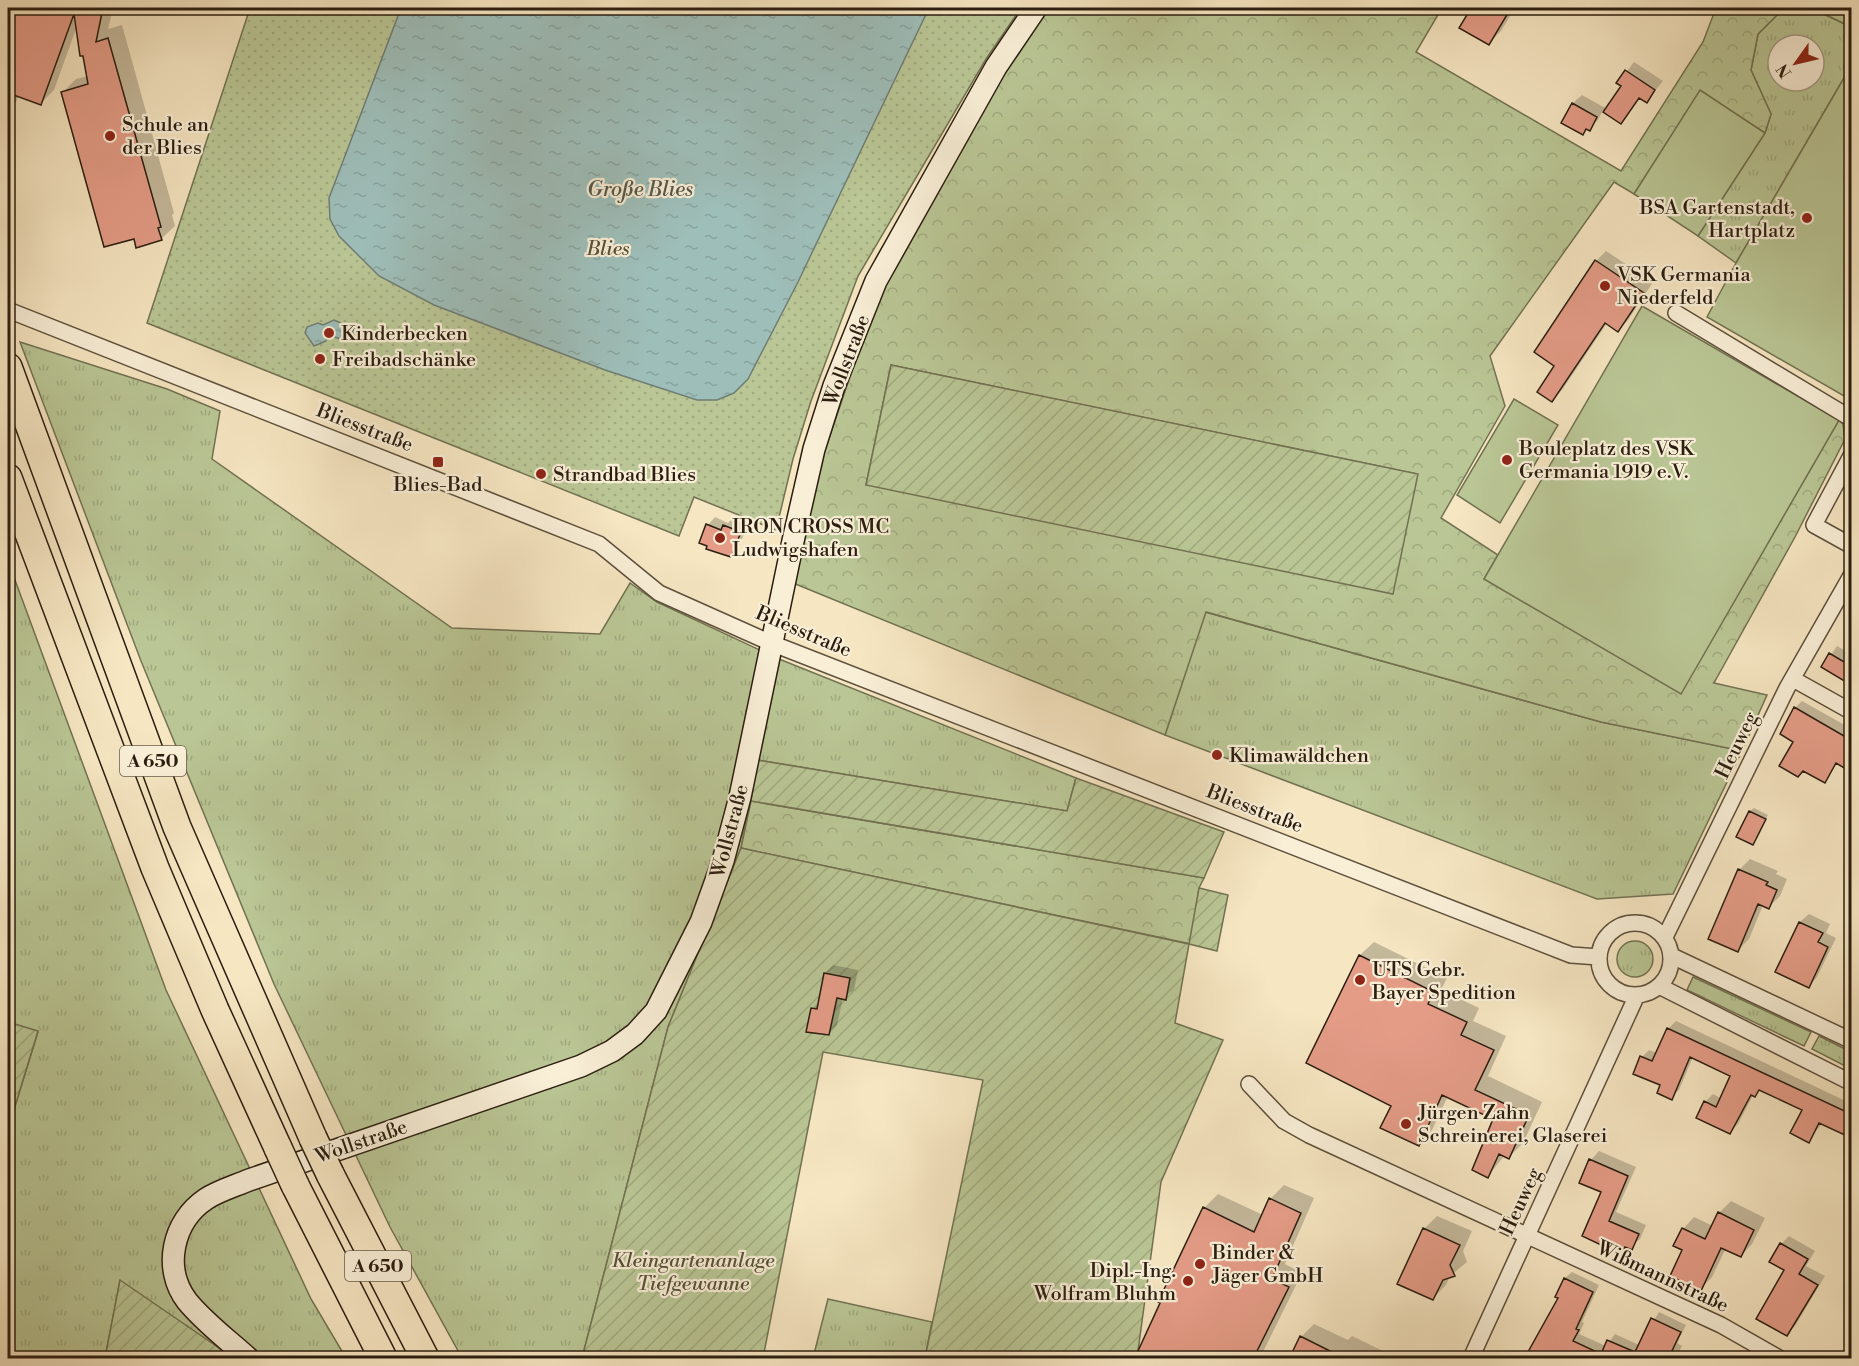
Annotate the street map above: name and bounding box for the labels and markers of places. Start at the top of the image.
place label: Schule an der Blies [122,113,209,161]
marker: Schule an der Blies [103,129,117,143]
place label: BSA Gartenstadt, Hartplatz [1638,196,1795,244]
marker: BSA Gartenstadt, Hartplatz [1800,211,1814,225]
place label: VSK Germania Niederfeld [1616,263,1751,311]
marker: VSK Germania Niederfeld [1598,279,1612,293]
place label: Kinderbecken [341,322,468,347]
marker: Kinderbecken [322,326,336,340]
place label: Freibadschänke [332,348,476,373]
marker: Freibadschänke [313,352,327,366]
place label: Bouleplatz des VSK Germania 1919 e.V. [1518,437,1695,485]
marker: Bouleplatz des VSK Germania 1919 e.V. [1500,453,1514,467]
marker: Blies-Bad [431,455,445,469]
place label: Strandbad Blies [553,463,696,488]
marker: Strandbad Blies [534,467,548,481]
place label: Blies-Bad [393,473,483,498]
place label: IRON CROSS MC Ludwigshafen [732,515,889,563]
marker: IRON CROSS MC Ludwigshafen [713,531,727,545]
place label: Klimawäldchen [1229,744,1369,769]
marker: Klimawäldchen [1210,748,1224,762]
place label: UTS Gebr. Bayer Spedition [1371,958,1516,1006]
marker: UTS Gebr. Bayer Spedition [1353,973,1367,987]
place label: Jürgen Zahn Schreinerei, Glaserei [1417,1101,1608,1149]
marker: Jürgen Zahn Schreinerei, Glaserei [1399,1117,1413,1131]
place label: Binder & Jäger GmbH [1211,1241,1323,1289]
marker: Binder & Jäger GmbH [1193,1257,1207,1271]
place label: Dipl.-Ing. Wolfram Bluhm [1033,1259,1176,1307]
marker: Dipl.-Ing. Wolfram Bluhm [1181,1274,1195,1288]

